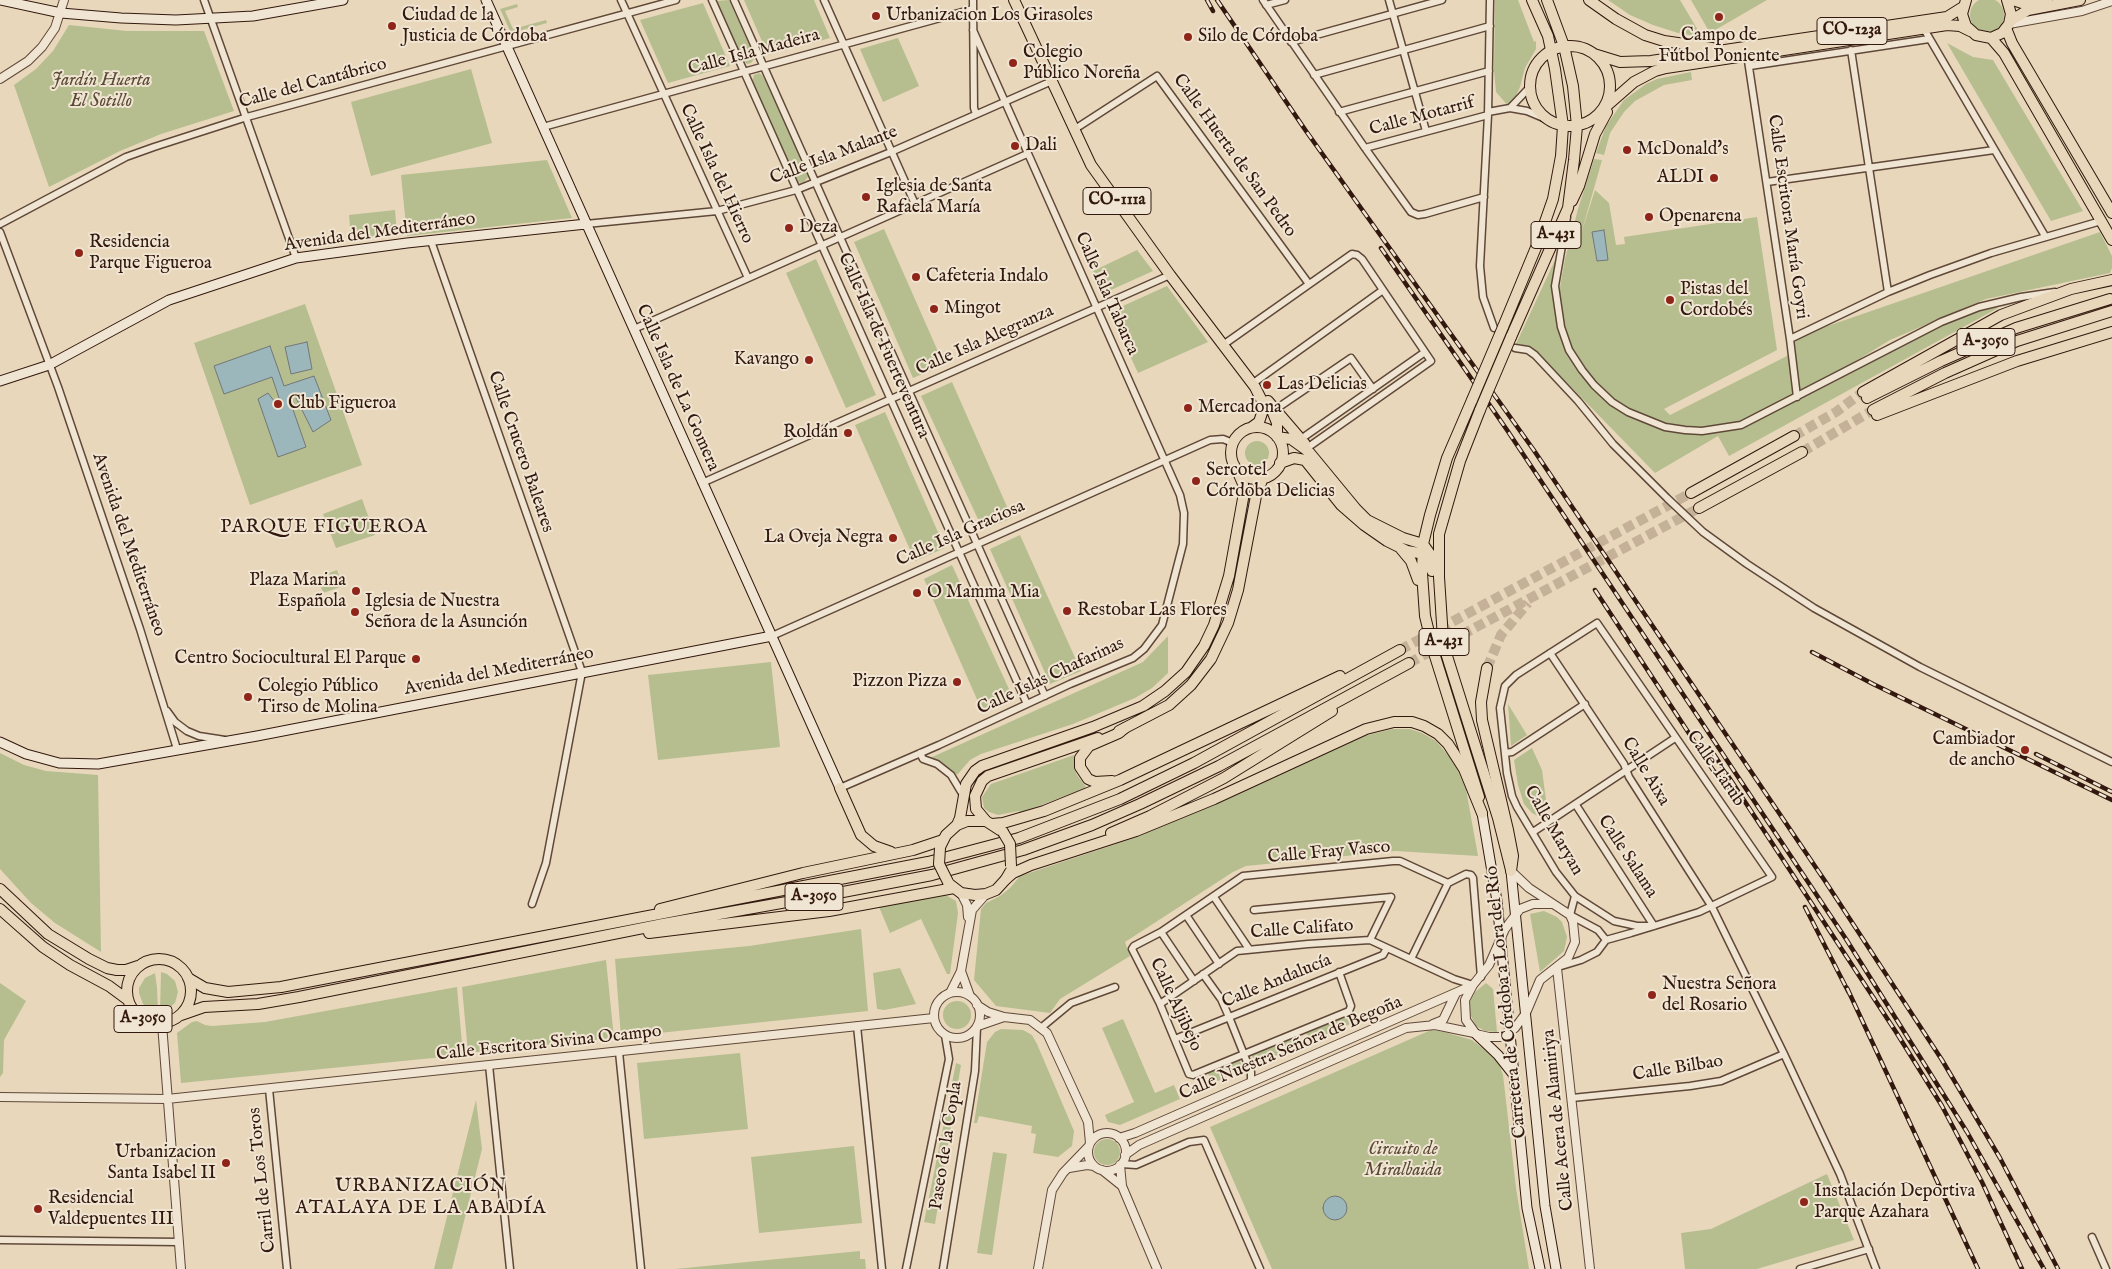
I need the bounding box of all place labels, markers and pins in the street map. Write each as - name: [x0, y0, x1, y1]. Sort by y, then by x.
- place label: Ciudad de la Justicia de Córdoba: [402, 5, 547, 48]
- place label: Urbanizacion Los Girasoles: [886, 5, 1093, 27]
- marker: Urbanizacion Los Girasoles: [870, 10, 882, 22]
- marker: Campo de Fútbol Poniente: [1713, 11, 1725, 23]
- marker: Ciudad de la Justicia de Córdoba: [386, 20, 398, 32]
- place label: Campo de Fútbol Poniente: [1658, 25, 1780, 68]
- place label: Silo de Córdoba: [1198, 26, 1318, 48]
- marker: Silo de Córdoba: [1182, 31, 1194, 43]
- place label: Colegio Público Noreña: [1023, 42, 1140, 84]
- marker: Colegio Público Noreña: [1007, 57, 1019, 69]
- place label: Dali: [1025, 135, 1057, 157]
- place label: McDonald's: [1637, 139, 1729, 161]
- marker: Dali: [1009, 140, 1021, 152]
- marker: McDonald's: [1621, 144, 1633, 156]
- place label: ALDI: [1657, 167, 1704, 189]
- marker: ALDI: [1708, 172, 1720, 184]
- place label: Iglesia de Santa Rafaela María: [876, 176, 992, 218]
- marker: Iglesia de Santa Rafaela María: [860, 191, 872, 203]
- place label: Openarena: [1659, 206, 1742, 228]
- marker: Openarena: [1643, 211, 1655, 223]
- place label: Deza: [799, 217, 838, 239]
- marker: Deza: [783, 222, 795, 234]
- place label: Residencia Parque Figueroa: [89, 232, 212, 274]
- marker: Residencia Parque Figueroa: [73, 247, 85, 259]
- place label: Cafeteria Indalo: [926, 266, 1048, 288]
- marker: Cafeteria Indalo: [910, 271, 922, 283]
- place label: Pistas del Cordobés: [1680, 279, 1753, 322]
- marker: Pistas del Cordobés: [1664, 294, 1676, 306]
- place label: Mingot: [944, 298, 1001, 320]
- marker: Mingot: [928, 303, 940, 315]
- place label: Kavango: [734, 349, 799, 371]
- marker: Kavango: [803, 354, 815, 366]
- place label: Las Delicias: [1277, 374, 1367, 396]
- marker: Las Delicias: [1261, 379, 1273, 391]
- place label: Club Figueroa: [288, 393, 396, 415]
- place label: Mercadona: [1198, 397, 1282, 419]
- marker: Club Figueroa: [272, 398, 284, 410]
- marker: Mercadona: [1182, 402, 1194, 414]
- place label: Roldán: [783, 422, 838, 444]
- marker: Roldán: [842, 427, 854, 439]
- place label: Sercotel Córdoba Delicias: [1206, 460, 1335, 502]
- marker: Sercotel Córdoba Delicias: [1190, 475, 1202, 487]
- place label: La Oveja Negra: [764, 527, 883, 549]
- marker: La Oveja Negra: [887, 532, 899, 544]
- place label: Plaza Marina Española: [249, 570, 346, 612]
- place label: O Mamma Mia: [927, 582, 1040, 604]
- marker: Plaza Marina Española: [350, 585, 362, 597]
- marker: O Mamma Mia: [911, 587, 923, 599]
- place label: Iglesia de Nuestra Señora de la Asunción: [365, 591, 528, 634]
- place label: Restobar Las Flores: [1077, 600, 1227, 622]
- marker: Restobar Las Flores: [1061, 605, 1073, 617]
- marker: Iglesia de Nuestra Señora de la Asunción: [349, 606, 361, 618]
- place label: Centro Sociocultural El Parque: [175, 648, 406, 670]
- marker: Centro Sociocultural El Parque: [410, 653, 422, 665]
- place label: Pizzon Pizza: [852, 671, 947, 693]
- place label: Colegio Público Tirso de Molina: [258, 676, 378, 719]
- marker: Pizzon Pizza: [951, 676, 963, 688]
- marker: Colegio Público Tirso de Molina: [242, 691, 254, 703]
- place label: Cambiador de ancho: [1933, 729, 2015, 772]
- marker: Cambiador de ancho: [2019, 744, 2031, 756]
- place label: Nuestra Señora del Rosario: [1662, 974, 1777, 1016]
- marker: Nuestra Señora del Rosario: [1646, 989, 1658, 1001]
- place label: Urbanizacion Santa Isabel II: [107, 1142, 216, 1184]
- marker: Urbanizacion Santa Isabel II: [220, 1157, 232, 1169]
- place label: Instalación Deportiva Parque Azahara: [1814, 1181, 1975, 1224]
- place label: Residencial Valdepuentes III: [48, 1188, 174, 1230]
- marker: Instalación Deportiva Parque Azahara: [1798, 1196, 1810, 1208]
- marker: Residencial Valdepuentes III: [32, 1203, 44, 1215]

